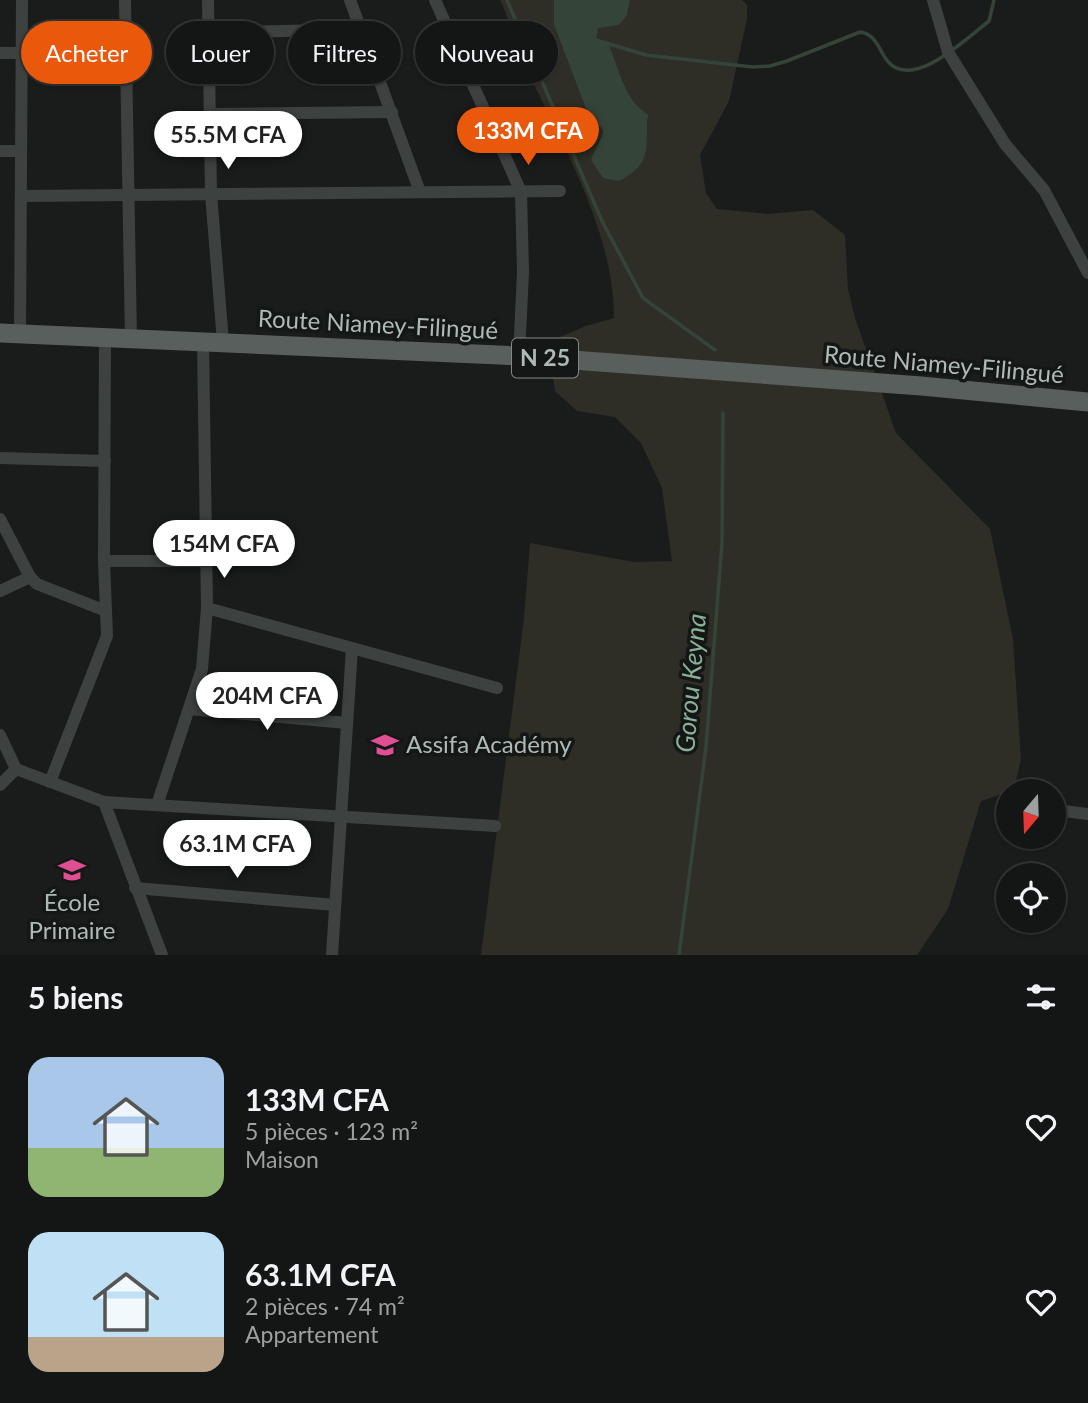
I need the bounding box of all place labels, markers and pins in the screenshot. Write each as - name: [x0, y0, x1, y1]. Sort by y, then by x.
- pin: 133M CFA: [456, 108, 600, 167]
- pin: 55.5M CFA: [148, 111, 308, 171]
- pin: 154M CFA: [152, 520, 296, 580]
- pin: 204M CFA: [195, 672, 339, 732]
- place label: Assifa Académy: [406, 729, 572, 758]
- school or university icon: Assifa Académy: [370, 730, 400, 760]
- pin: 63.1M CFA: [157, 820, 317, 880]
- school or university icon: École Primaire: [57, 855, 87, 885]
- place label: École Primaire: [28, 887, 116, 944]

